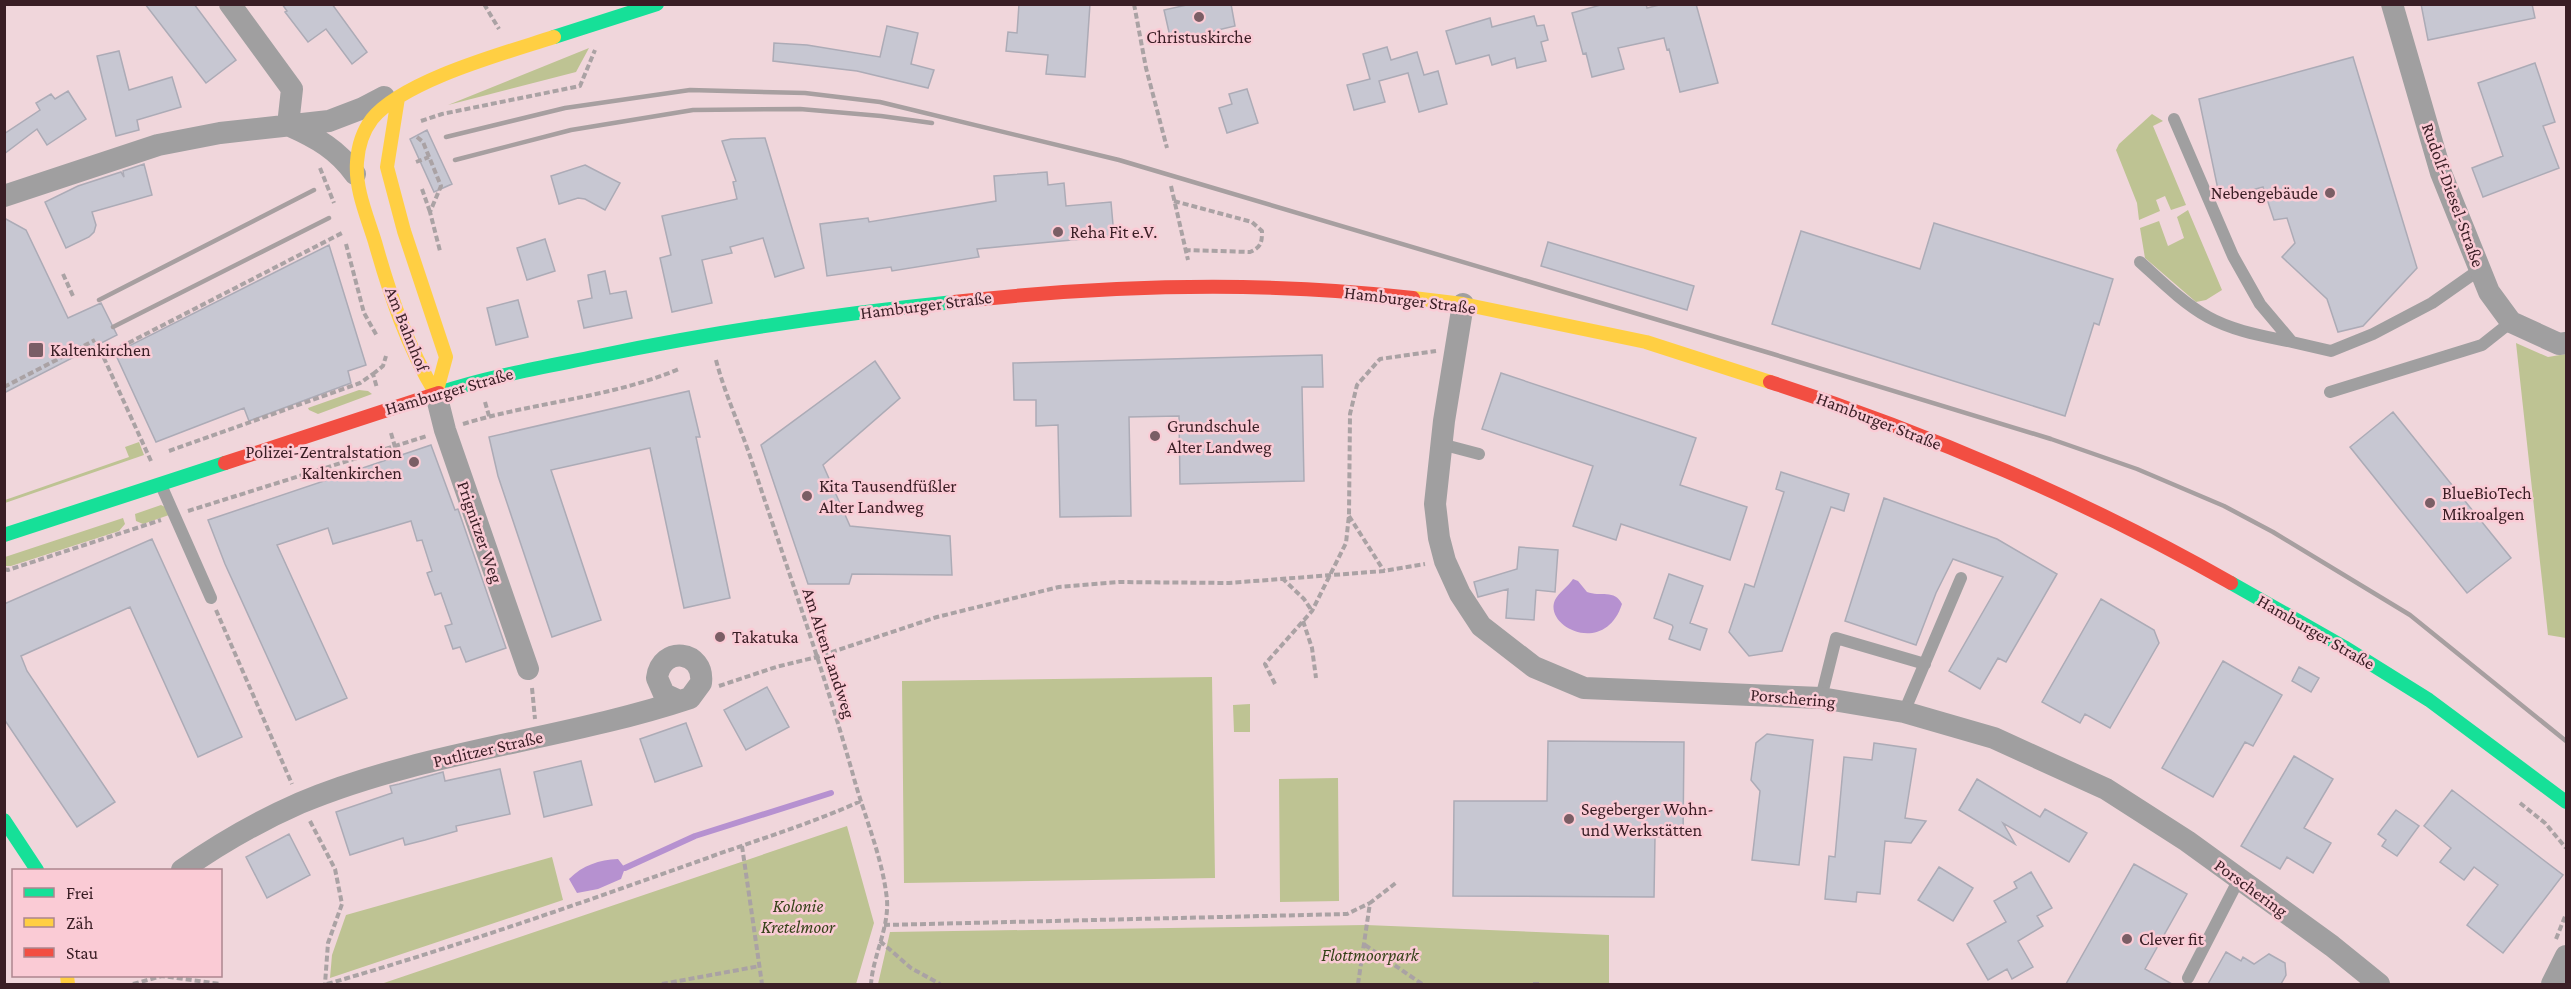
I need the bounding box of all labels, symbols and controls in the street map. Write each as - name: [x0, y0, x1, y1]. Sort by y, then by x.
- marker: Christuskirche: [1192, 10, 1206, 24]
- place label: Christuskirche: [1146, 27, 1252, 47]
- street label: Rudolf-Diesel-Straße: [2418, 120, 2488, 270]
- place label: Nebengebäude: [2211, 183, 2318, 203]
- marker: Nebengebäude: [2323, 186, 2337, 200]
- place label: Reha Fit e.V.: [1070, 222, 1157, 242]
- marker: Reha Fit e.V.: [1051, 225, 1065, 239]
- street label: Hamburger Straße: [1343, 282, 1477, 318]
- street label: Am Bahnhof: [381, 284, 434, 376]
- street label: Hamburger Straße: [859, 287, 993, 323]
- place label: Kaltenkirchen: [50, 340, 151, 360]
- marker: Kaltenkirchen: [27, 341, 45, 359]
- street label: Hamburger Straße: [383, 363, 516, 419]
- street label: Hamburger Straße: [1814, 388, 1945, 454]
- place label: Grundschule Alter Landweg: [1167, 416, 1272, 457]
- marker: Grundschule Alter Landweg: [1148, 429, 1162, 443]
- place label: Polizei-Zentralstation Kaltenkirchen: [246, 442, 402, 483]
- marker: Polizei-Zentralstation Kaltenkirchen: [407, 455, 421, 469]
- place label: Kita Tausendfüßler Alter Landweg: [819, 476, 957, 517]
- street label: Prignitzer Weg: [453, 478, 507, 586]
- place label: BlueBioTech Mikroalgen: [2442, 483, 2532, 524]
- marker: Kita Tausendfüßler Alter Landweg: [800, 489, 814, 503]
- marker: BlueBioTech Mikroalgen: [2423, 496, 2437, 510]
- street label: Am Alten Landweg: [798, 585, 860, 721]
- street label: Hamburger Straße: [2254, 590, 2378, 674]
- place label: Takatuka: [732, 627, 799, 647]
- marker: Takatuka: [713, 630, 727, 644]
- street label: Porschering: [1750, 684, 1837, 712]
- street label: Putlitzer Straße: [431, 727, 545, 771]
- place label: Segeberger Wohn- und Werkstätten: [1581, 799, 1714, 840]
- marker: Segeberger Wohn- und Werkstätten: [1562, 812, 1576, 826]
- street label: Porschering: [2211, 855, 2292, 921]
- legend: [12, 869, 222, 977]
- text: Frei: [66, 883, 94, 903]
- park label: Kolonie Kretelmoor: [761, 896, 836, 937]
- text: Zäh: [66, 913, 94, 933]
- place label: Clever fit: [2139, 929, 2205, 949]
- marker: Clever fit: [2120, 932, 2134, 946]
- text: Stau: [66, 943, 99, 963]
- park label: Flottmoorpark: [1321, 945, 1420, 965]

